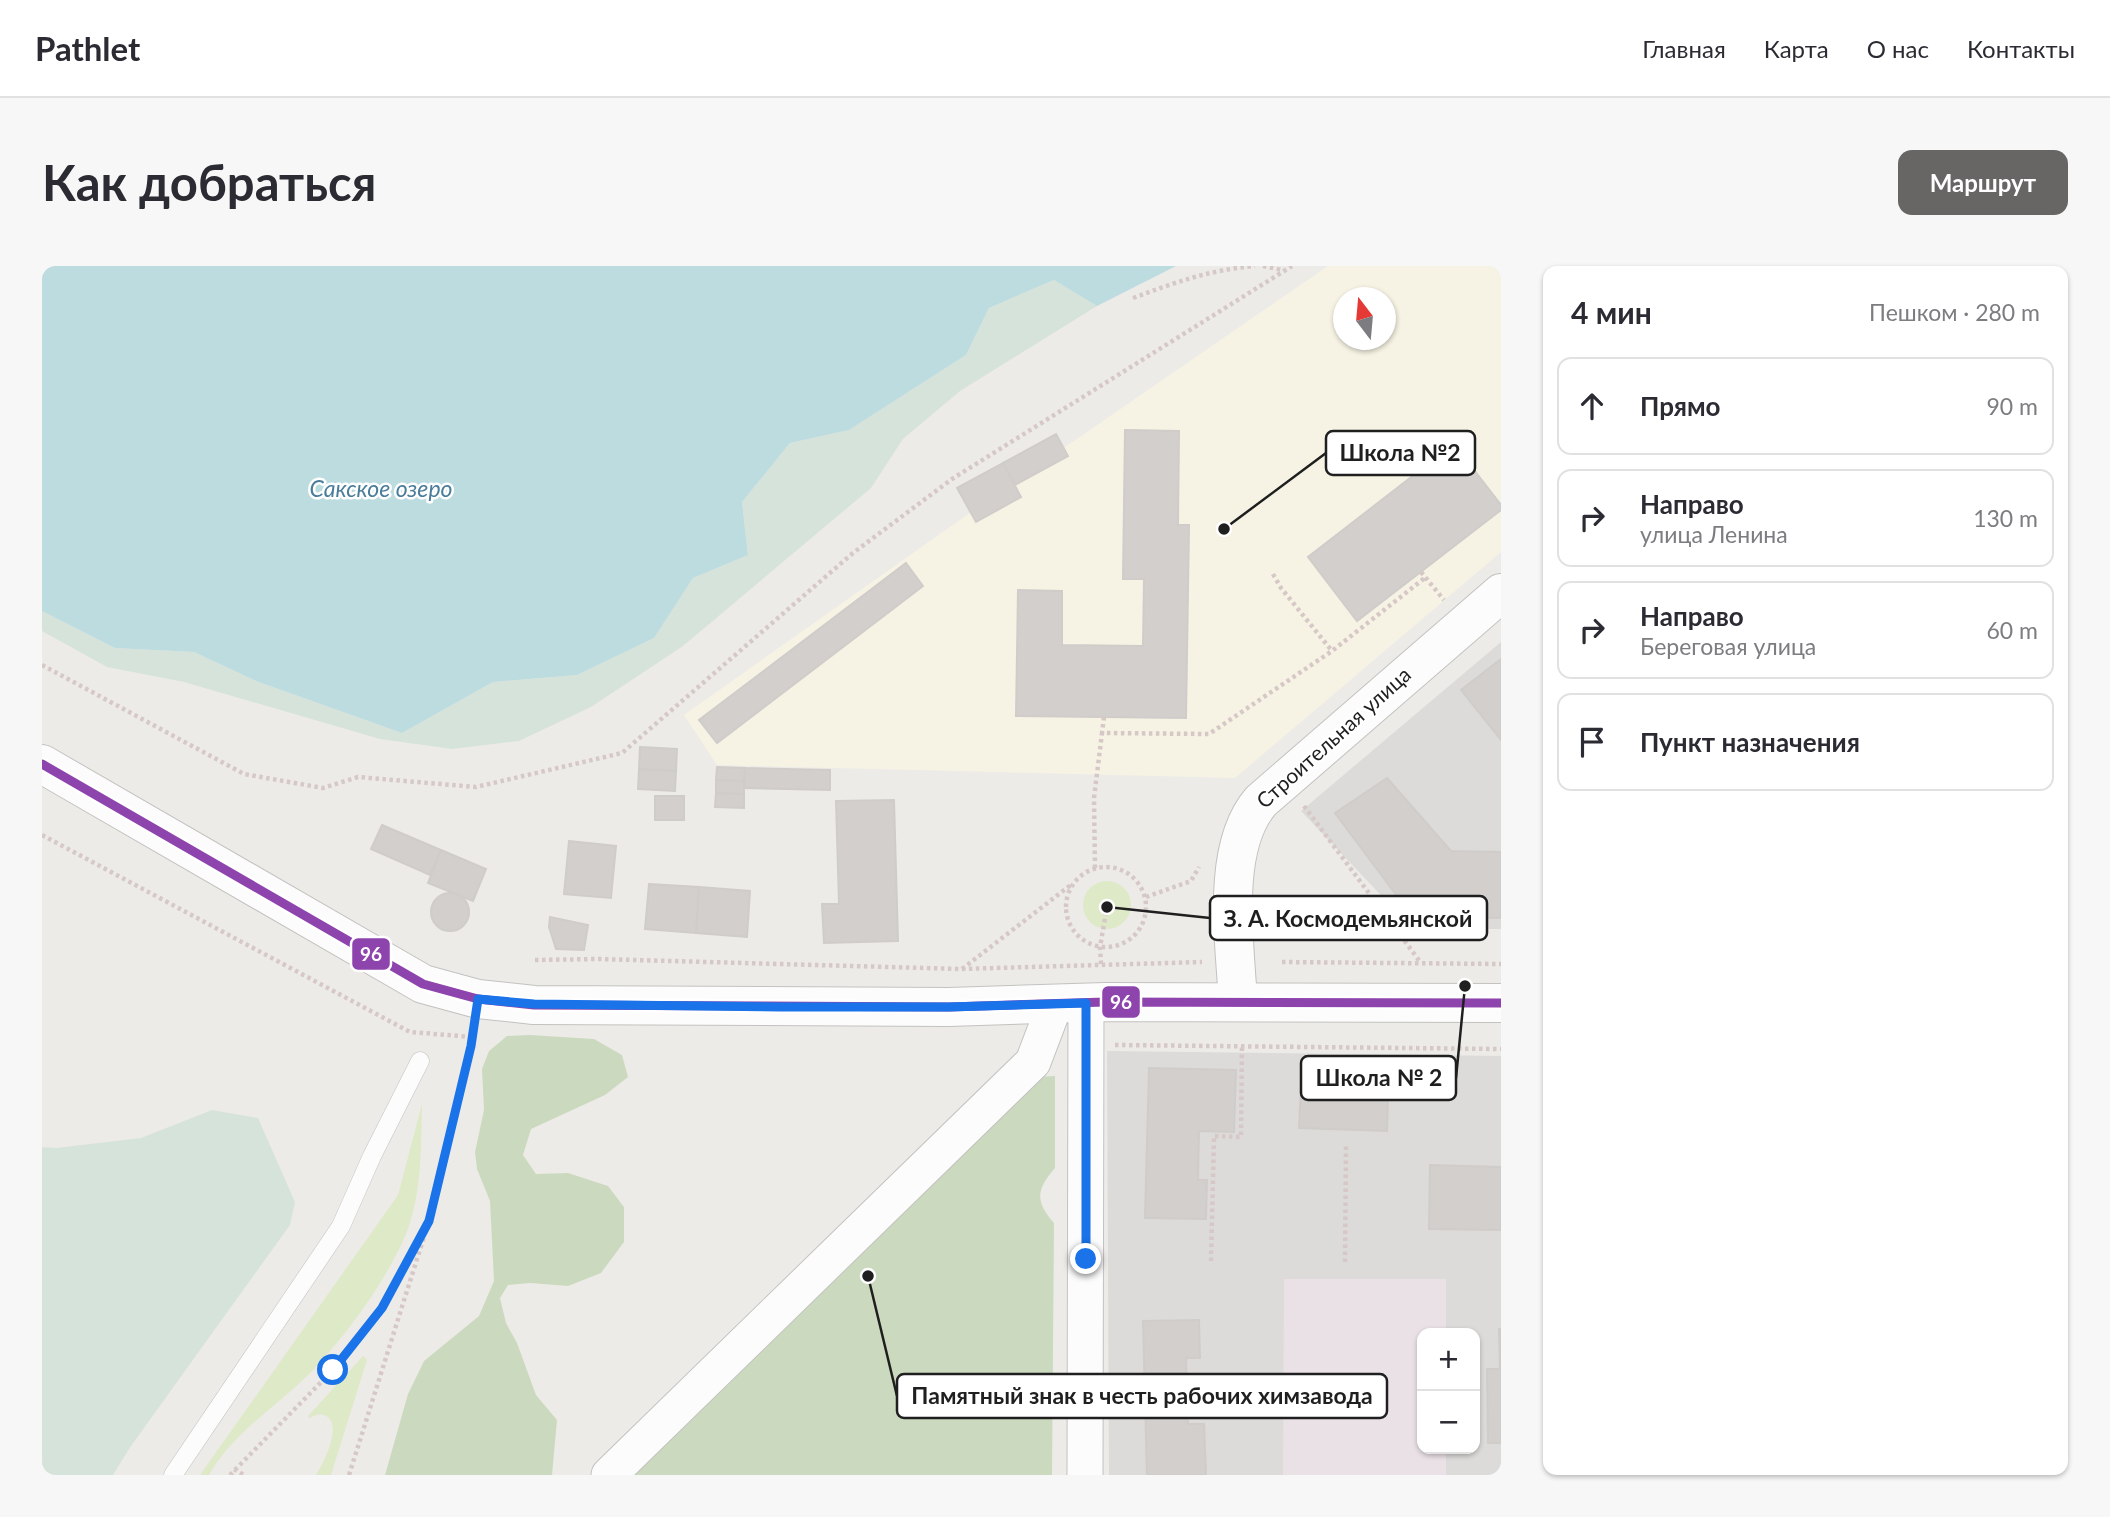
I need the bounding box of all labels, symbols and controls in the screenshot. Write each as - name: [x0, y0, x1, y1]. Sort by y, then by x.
- text: Pathlet: [35, 28, 140, 68]
- text: Главная: [1642, 34, 1726, 63]
- text: Карта: [1764, 34, 1829, 63]
- text: О нас: [1867, 34, 1929, 63]
- text: Контакты: [1967, 34, 2075, 63]
- button: Маршрут: [1898, 150, 2068, 215]
- text: Как добраться: [42, 153, 376, 211]
- north arrow: [1333, 287, 1396, 350]
- text: 4 мин: [1571, 294, 1652, 330]
- text: Пешком · 280 m: [1869, 298, 2040, 326]
- icon: ahead: [1573, 387, 1611, 425]
- text: Прямо: [1640, 390, 1721, 422]
- text: 90 m: [1987, 392, 2038, 420]
- callout: Школа №2: [1326, 431, 1475, 475]
- text: Школа №2: [1339, 438, 1461, 466]
- water label: Сакское озеро: [310, 474, 452, 502]
- text: Направо: [1640, 488, 1744, 520]
- icon: right: [1573, 499, 1611, 537]
- text: 130 m: [1973, 504, 2038, 532]
- text: улица Ленина: [1640, 520, 1788, 548]
- text: Направо: [1640, 600, 1744, 632]
- icon: right: [1573, 611, 1611, 649]
- text: 60 m: [1987, 616, 2038, 644]
- text: Береговая улица: [1640, 632, 1816, 660]
- street label: Строительная улица: [1251, 661, 1415, 813]
- icon: arrive: [1573, 723, 1611, 761]
- text: Пункт назначения: [1640, 726, 1860, 758]
- callout: З. А. Космодемьянской: [1210, 896, 1487, 940]
- text: З. А. Космодемьянской: [1224, 904, 1472, 932]
- line badge: 96: [351, 937, 391, 971]
- text: 96: [360, 942, 382, 965]
- line badge: 96: [1101, 985, 1141, 1019]
- text: 96: [1110, 990, 1132, 1013]
- callout: Школа № 2: [1301, 1056, 1456, 1100]
- text: Школа № 2: [1316, 1063, 1442, 1091]
- route end: [1070, 1243, 1101, 1274]
- map controls: [1417, 1328, 1480, 1454]
- button: +: [1417, 1328, 1480, 1391]
- route start: [317, 1354, 348, 1385]
- callout: Памятный знак в честь рабочих химзавода: [897, 1374, 1387, 1418]
- text: Памятный знак в честь рабочих химзавода: [911, 1381, 1373, 1409]
- button: −: [1417, 1391, 1480, 1454]

